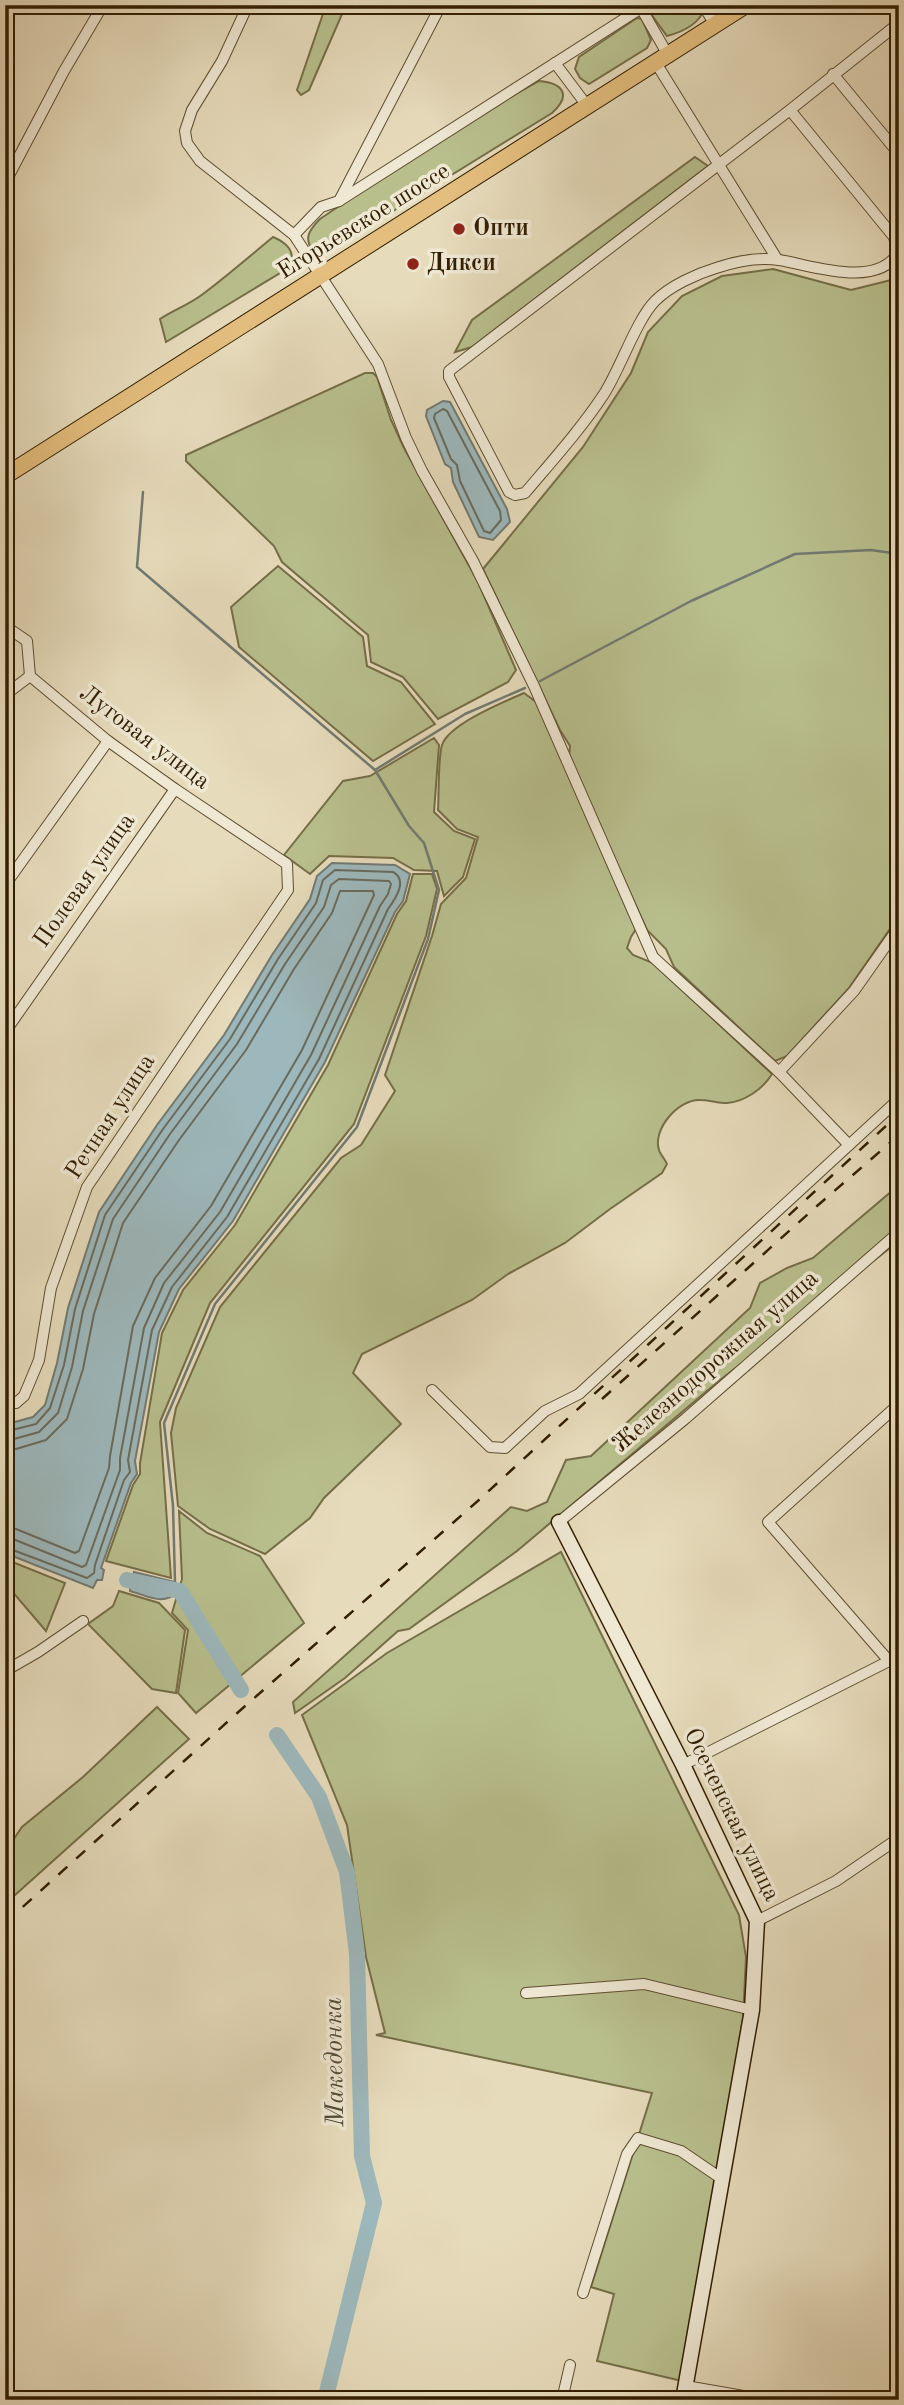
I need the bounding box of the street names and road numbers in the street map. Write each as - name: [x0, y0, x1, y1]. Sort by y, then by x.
- street label: Егорьевское шоссе: [274, 159, 454, 285]
- street label: Луговая улица: [74, 681, 214, 795]
- street label: Полевая улица: [30, 809, 140, 953]
- street label: Речная улица: [62, 1050, 160, 1184]
- street label: Железнодорожная улица: [609, 1266, 824, 1458]
- street label: Осеченская улица: [679, 1725, 783, 1906]

